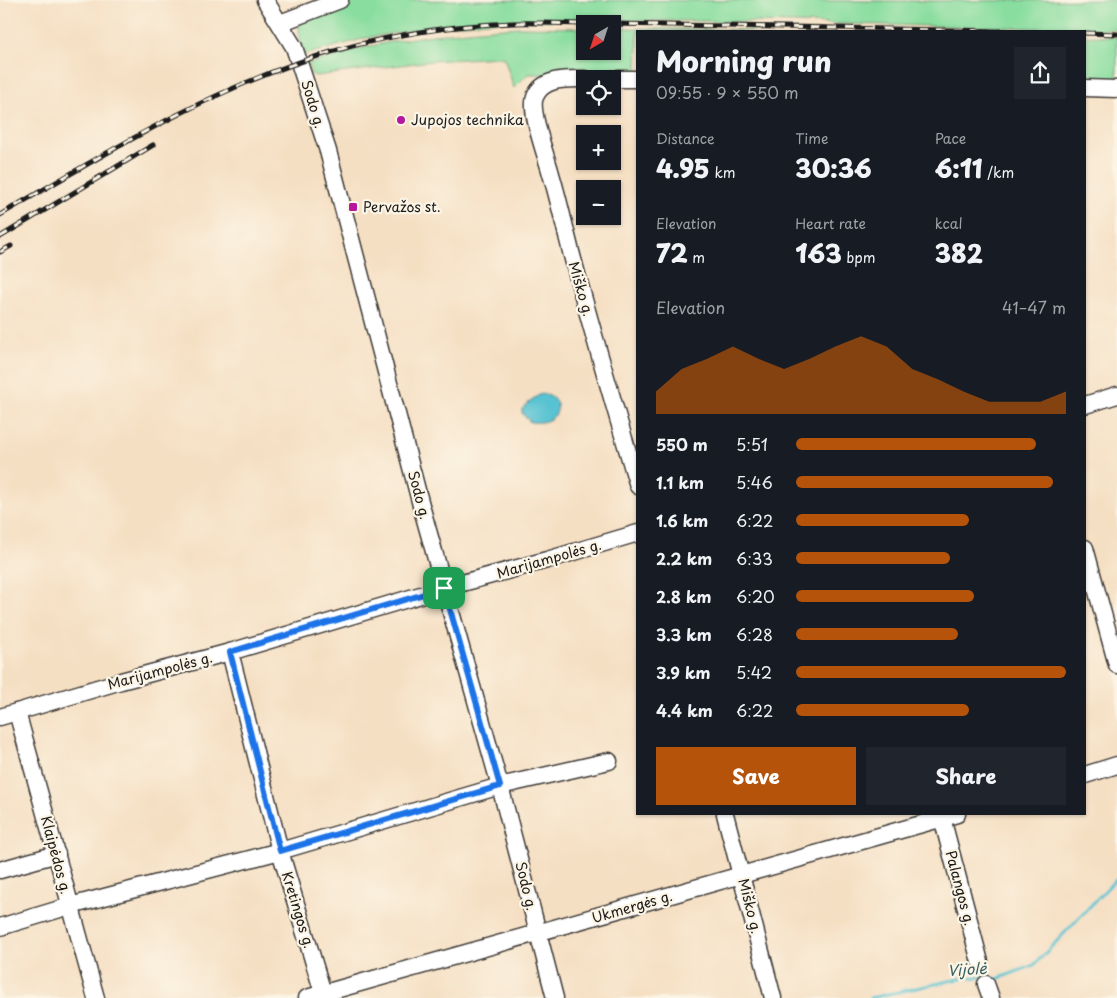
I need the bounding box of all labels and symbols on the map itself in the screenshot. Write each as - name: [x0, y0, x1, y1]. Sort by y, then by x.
- north arrow: [576, 15, 621, 60]
- street label: Sodo g.: [296, 77, 331, 131]
- place label: Jupojos technika: [411, 109, 524, 130]
- marker: Jupojos technika: [395, 114, 407, 126]
- place label: Pervažos st.: [363, 196, 441, 217]
- marker: Pervažos st.: [347, 201, 359, 213]
- street label: Miško g.: [564, 259, 599, 319]
- street label: Sodo g.: [403, 468, 436, 522]
- street label: Marijampolės g.: [494, 534, 604, 583]
- pin: [423, 567, 465, 609]
- street label: Marijampolės g.: [105, 646, 215, 695]
- street label: Klaipėdos g.: [36, 813, 77, 896]
- street label: Palangos g.: [940, 848, 981, 928]
- street label: Sodo g.: [510, 859, 543, 913]
- street label: Kretingos g.: [277, 869, 320, 951]
- street label: Miško g.: [733, 876, 767, 936]
- street label: Ukmergės g.: [589, 885, 675, 928]
- water label: Vijolė: [946, 956, 988, 981]

